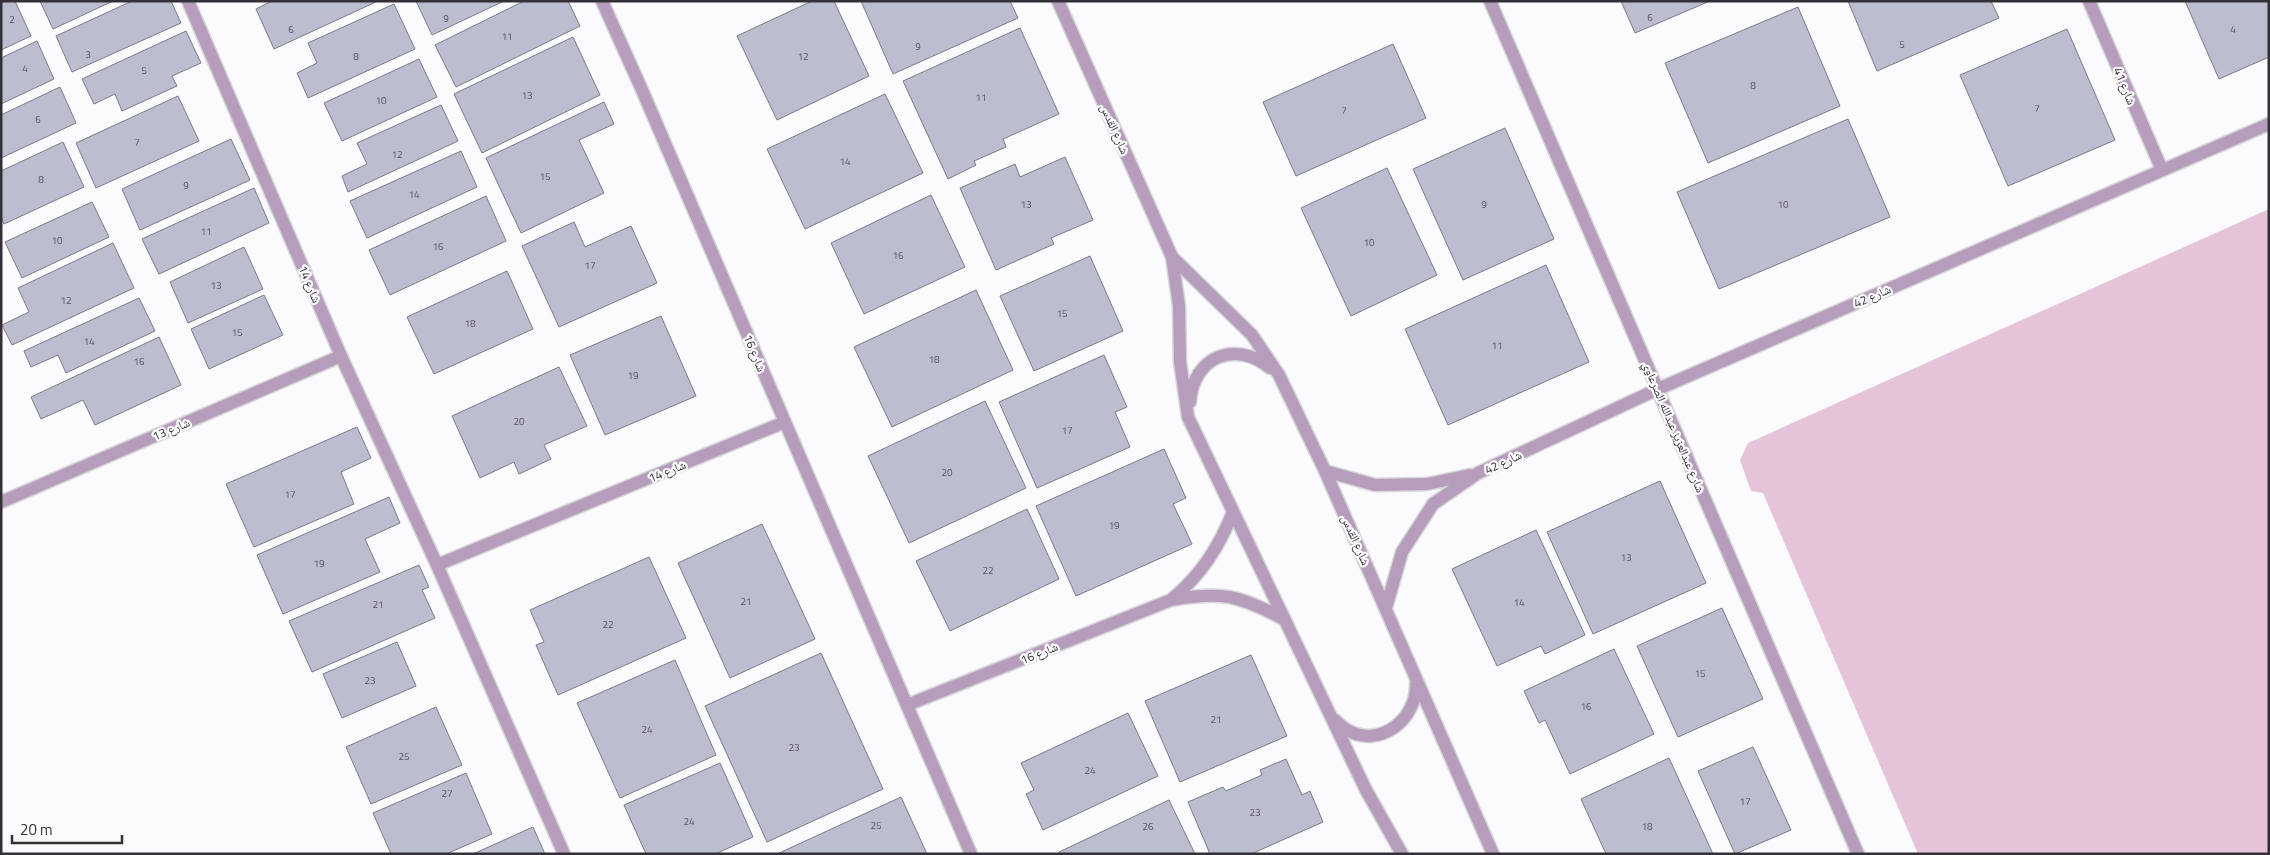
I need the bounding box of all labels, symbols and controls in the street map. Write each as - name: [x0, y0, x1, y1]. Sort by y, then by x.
- house number: 6: [1647, 10, 1653, 25]
- house number: 9: [443, 11, 449, 26]
- house number: 2: [9, 12, 15, 27]
- house number: 6: [288, 22, 294, 37]
- house number: 4: [2230, 22, 2236, 37]
- house number: 11: [501, 29, 513, 44]
- house number: 5: [1899, 37, 1905, 52]
- house number: 9: [915, 39, 921, 54]
- house number: 3: [85, 47, 91, 62]
- house number: 8: [353, 49, 359, 64]
- house number: 12: [797, 49, 809, 64]
- house number: 4: [22, 61, 28, 76]
- house number: 5: [141, 63, 147, 78]
- street label: شارع 41: [2109, 64, 2141, 108]
- house number: 8: [1750, 78, 1756, 93]
- house number: 13: [521, 88, 533, 103]
- house number: 11: [975, 90, 987, 105]
- house number: 10: [375, 93, 387, 108]
- street label: شارع القدس: [1095, 101, 1135, 157]
- house number: 7: [2034, 101, 2040, 116]
- house number: 7: [1341, 103, 1347, 118]
- house number: 6: [35, 112, 41, 127]
- house number: 7: [134, 135, 140, 150]
- house number: 12: [391, 147, 403, 162]
- house number: 14: [839, 154, 851, 169]
- house number: 15: [539, 169, 551, 184]
- house number: 8: [38, 172, 44, 187]
- house number: 9: [183, 178, 189, 193]
- house number: 14: [408, 187, 420, 202]
- house number: 13: [1020, 197, 1032, 212]
- house number: 9: [1481, 197, 1487, 212]
- house number: 10: [1777, 197, 1789, 212]
- house number: 11: [200, 224, 212, 239]
- house number: 10: [51, 233, 63, 248]
- house number: 10: [1363, 235, 1375, 250]
- house number: 16: [432, 239, 444, 254]
- house number: 16: [892, 248, 904, 263]
- house number: 17: [584, 258, 596, 273]
- street label: شارع 14: [294, 262, 326, 306]
- house number: 13: [210, 278, 222, 293]
- street label: شارع 42: [1850, 279, 1894, 313]
- house number: 12: [60, 293, 72, 308]
- house number: 15: [1056, 306, 1068, 321]
- house number: 18: [464, 316, 476, 331]
- house number: 15: [231, 325, 243, 340]
- street label: شارع 16: [739, 331, 771, 375]
- house number: 14: [83, 334, 95, 349]
- house number: 11: [1491, 338, 1503, 353]
- house number: 18: [928, 352, 940, 367]
- house number: 16: [133, 354, 145, 369]
- street label: شارع عبدالعزيز عبدالله الصرعاوي: [1637, 358, 1710, 496]
- house number: 19: [627, 368, 639, 383]
- street label: شارع 13: [149, 413, 193, 445]
- house number: 20: [513, 414, 525, 429]
- house number: 17: [1061, 423, 1073, 438]
- street label: شارع 42: [1481, 445, 1525, 479]
- street label: شارع 14: [645, 455, 689, 487]
- house number: 20: [941, 465, 953, 480]
- house number: 17: [284, 487, 296, 502]
- street label: شارع القدس: [1336, 512, 1376, 568]
- house number: 19: [1108, 518, 1120, 533]
- house number: 13: [1620, 550, 1632, 565]
- house number: 19: [313, 556, 325, 571]
- house number: 22: [982, 563, 994, 578]
- house number: 21: [740, 594, 752, 609]
- house number: 14: [1513, 595, 1525, 610]
- house number: 21: [372, 597, 384, 612]
- house number: 22: [602, 617, 614, 632]
- street label: شارع 16: [1017, 637, 1061, 669]
- house number: 15: [1694, 666, 1706, 681]
- house number: 23: [364, 673, 376, 688]
- house number: 16: [1580, 699, 1592, 714]
- house number: 21: [1210, 712, 1222, 727]
- house number: 24: [641, 722, 653, 737]
- house number: 23: [788, 740, 800, 755]
- house number: 25: [398, 749, 410, 764]
- house number: 24: [1084, 763, 1096, 778]
- house number: 27: [441, 786, 453, 801]
- house number: 17: [1739, 794, 1751, 809]
- house number: 23: [1249, 805, 1261, 820]
- scale bar: [12, 812, 122, 844]
- house number: 24: [683, 814, 695, 829]
- text: 20 m: [20, 818, 53, 841]
- house number: 25: [870, 818, 882, 833]
- house number: 26: [1142, 819, 1154, 834]
- house number: 18: [1641, 819, 1653, 834]

